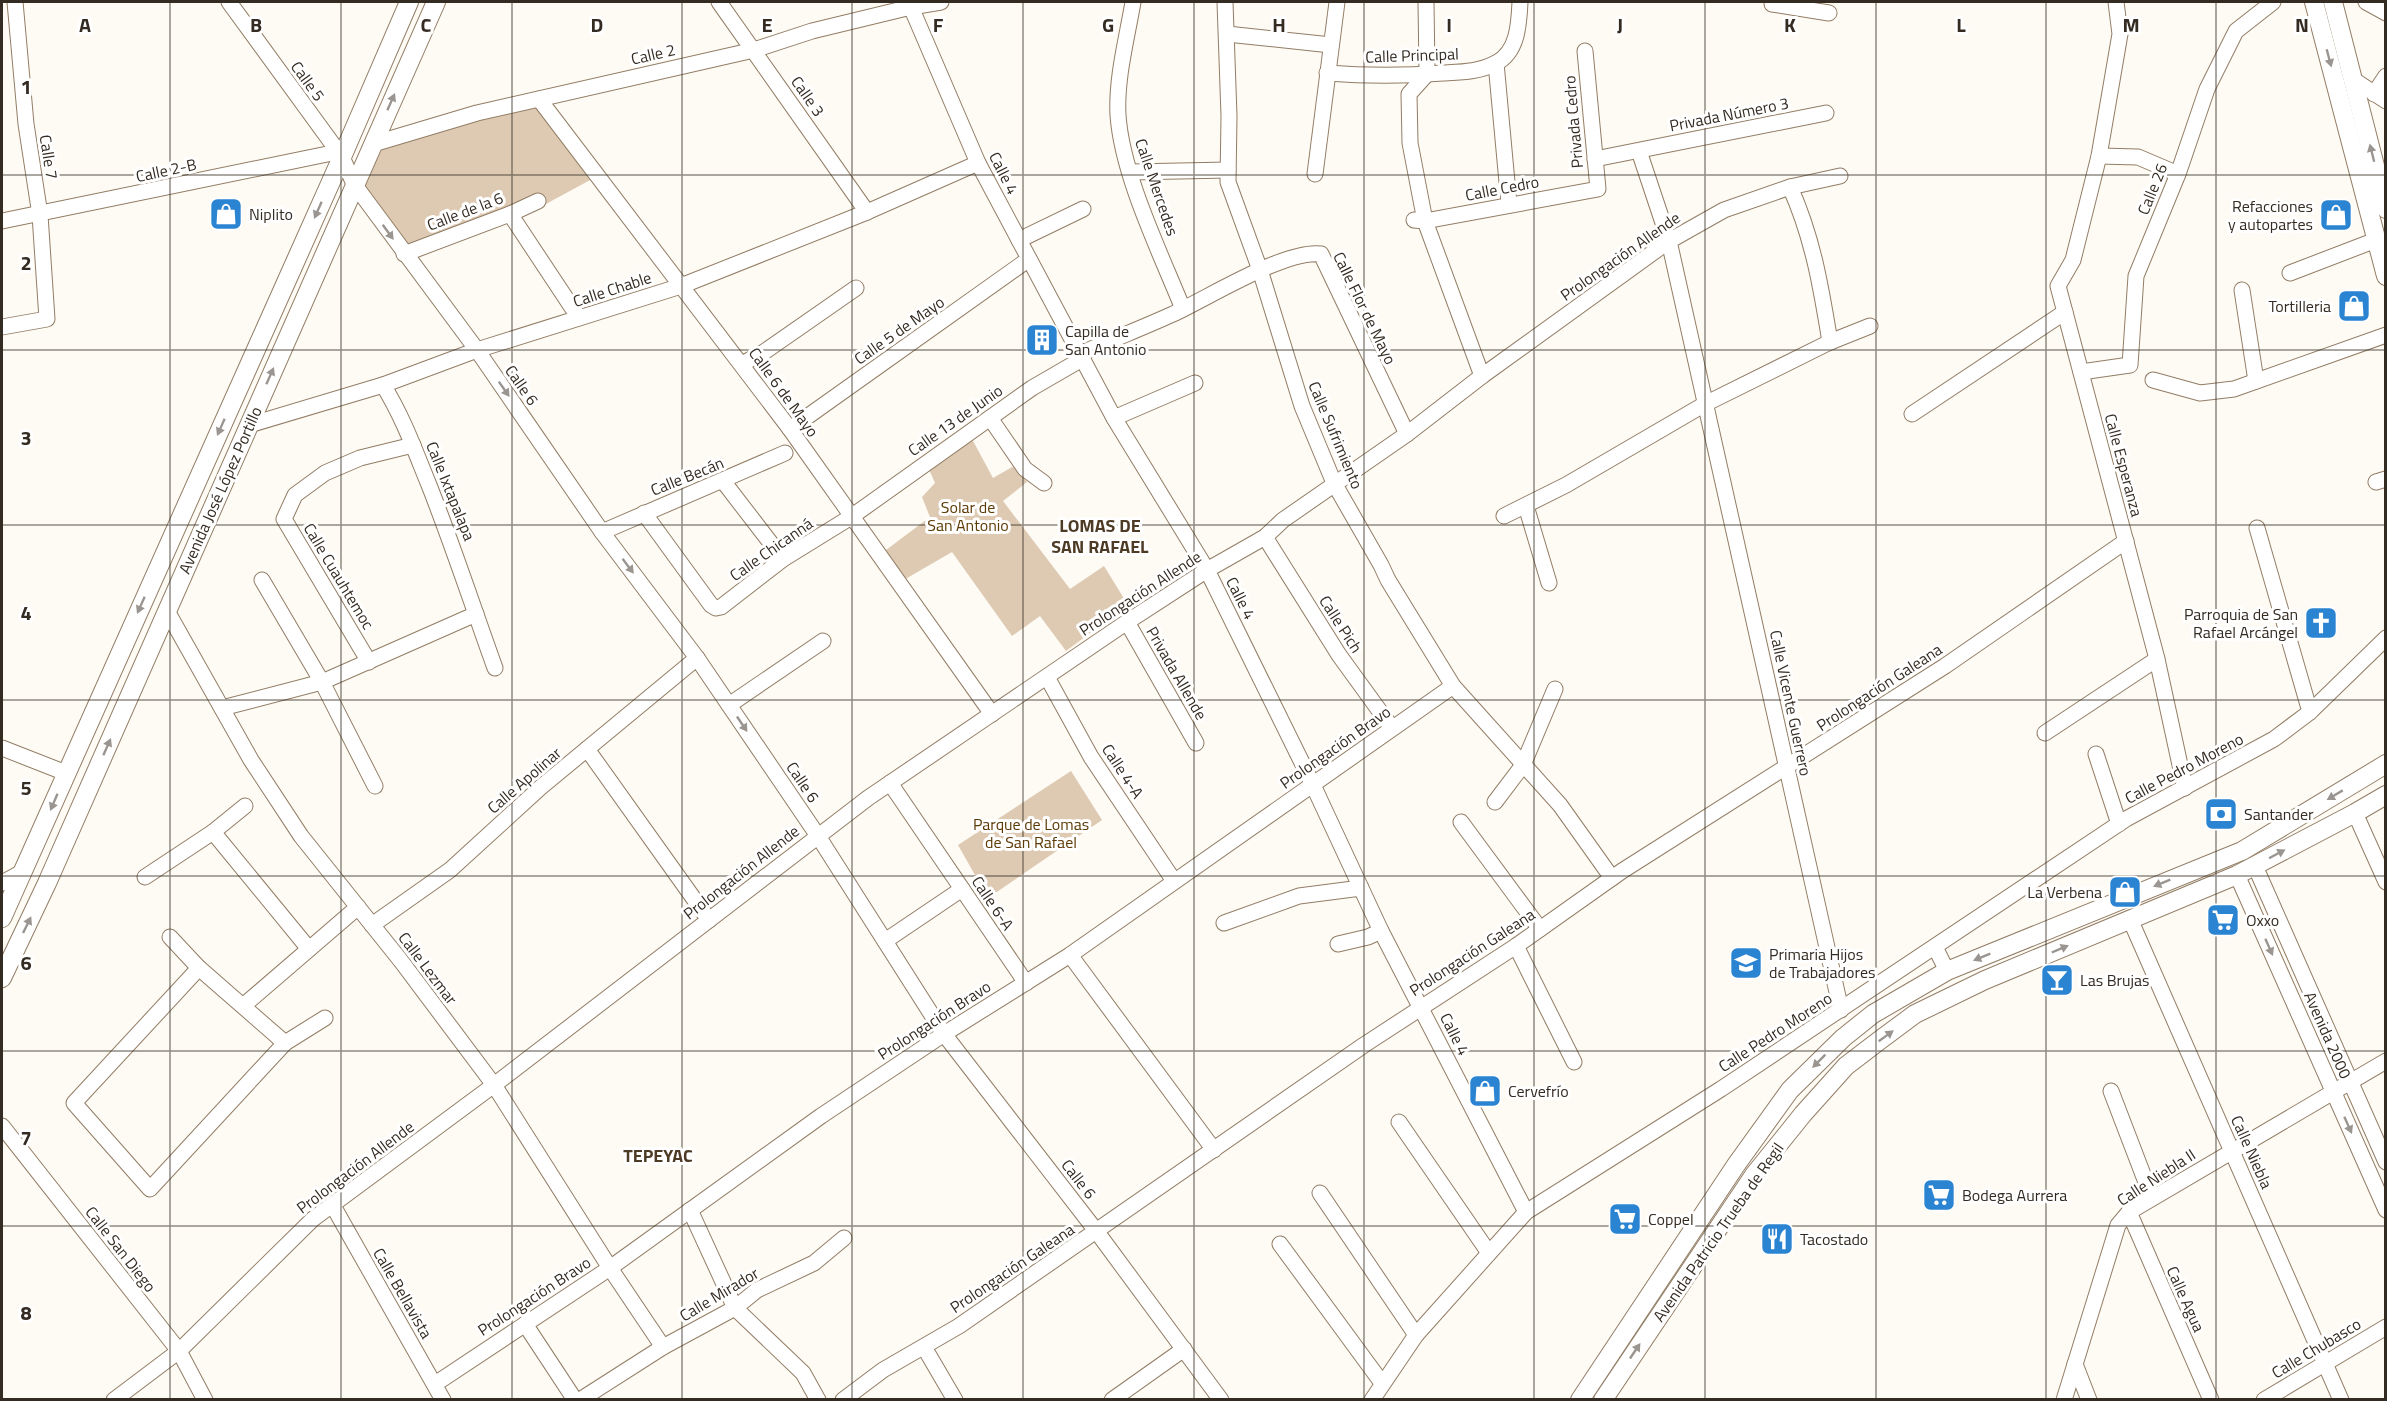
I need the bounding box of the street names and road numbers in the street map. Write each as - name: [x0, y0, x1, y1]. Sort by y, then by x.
- street label: Calle 2: [629, 37, 677, 71]
- street label: Calle Principal: [1365, 41, 1459, 69]
- street label: Calle 5: [285, 56, 331, 106]
- street label: Calle 3: [785, 71, 831, 121]
- street label: Privada Cedro: [1557, 75, 1589, 169]
- street label: Privada Número 3: [1667, 91, 1791, 137]
- street label: Calle 7: [34, 133, 64, 181]
- street label: Calle Mercedes: [1129, 135, 1185, 239]
- street label: Calle 4: [983, 148, 1025, 198]
- street label: Calle 2-B: [133, 152, 199, 188]
- street label: Calle 26: [2131, 160, 2173, 218]
- street label: Calle Cedro: [1463, 169, 1541, 207]
- street label: Calle de la 6: [423, 185, 507, 237]
- street label: Prolongación Allende: [1555, 206, 1685, 306]
- street label: Calle Flor de Mayo: [1327, 248, 1403, 368]
- street label: Calle Chable: [570, 265, 654, 313]
- street label: Calle 5 de Mayo: [849, 290, 949, 370]
- street label: Calle 6 de Mayo: [743, 342, 825, 442]
- street label: Calle 6: [499, 360, 545, 410]
- street label: Calle Sufrimiento: [1303, 377, 1369, 493]
- street label: Calle 13 de Junio: [903, 378, 1007, 462]
- street label: Avenida José López Portillo: [172, 403, 268, 577]
- street label: Calle Esperanza: [2099, 411, 2149, 519]
- street label: Calle Ixtapalapa: [420, 438, 482, 544]
- street label: Calle Becán: [647, 450, 727, 502]
- street label: Calle Chicanná: [725, 511, 817, 587]
- street label: Calle Cuauhtemoc: [298, 518, 380, 634]
- street label: Prolongación Allende: [1074, 544, 1206, 642]
- street label: Calle 4: [1220, 573, 1262, 623]
- street label: Calle Pich: [1313, 591, 1369, 657]
- street label: Privada Allende: [1141, 622, 1213, 724]
- street label: Calle Vicente Guerrero: [1764, 628, 1818, 778]
- street label: Prolongación Galeana: [1811, 637, 1947, 737]
- street label: Prolongación Bravo: [1275, 700, 1395, 794]
- street label: Calle Pedro Moreno: [2120, 727, 2248, 809]
- street label: Calle 4-A: [1096, 739, 1150, 804]
- street label: Calle Apolinar: [482, 741, 567, 819]
- street label: Calle 6: [781, 757, 825, 807]
- street label: Prolongación Allende: [678, 819, 804, 925]
- street label: Calle 6-A: [966, 871, 1020, 935]
- street label: Prolongación Galeana: [1404, 902, 1540, 1002]
- street label: Calle Lezmar: [393, 927, 464, 1010]
- street label: Prolongación Bravo: [873, 974, 995, 1066]
- street label: Calle Pedro Moreno: [1713, 986, 1837, 1078]
- street label: Avenida 2000: [2298, 988, 2358, 1082]
- street label: Calle 4: [1434, 1009, 1476, 1059]
- street label: Calle Niebla: [2225, 1111, 2279, 1193]
- street label: Prolongación Allende: [291, 1115, 419, 1219]
- street label: Avenida Patricio Trueba de Regil: [1647, 1138, 1789, 1326]
- street label: Calle Niebla II: [2112, 1143, 2200, 1211]
- street label: Calle 6: [1056, 1154, 1102, 1204]
- street label: Calle San Diego: [80, 1201, 162, 1297]
- street label: Prolongación Galeana: [945, 1217, 1079, 1319]
- street label: Calle Bellavista: [367, 1243, 439, 1343]
- street label: Prolongación Bravo: [473, 1250, 595, 1342]
- street label: Calle Mirador: [675, 1261, 764, 1327]
- street label: Calle Agua: [2161, 1262, 2211, 1336]
- street label: Calle Chubasco: [2267, 1312, 2365, 1384]

